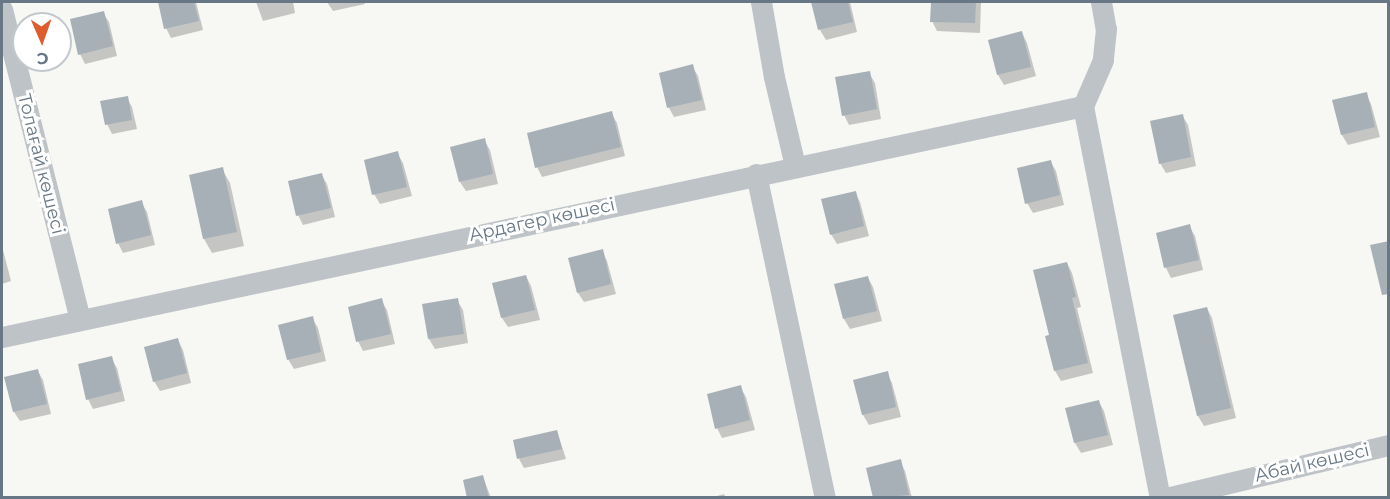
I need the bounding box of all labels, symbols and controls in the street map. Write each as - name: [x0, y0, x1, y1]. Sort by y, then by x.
- north arrow: [12, 12, 72, 72]
- text: С: [36, 49, 49, 68]
- street label: Толағай көшесі: [13, 92, 69, 236]
- street label: Ардагер көшесі: [467, 194, 617, 246]
- street label: Абай көшесі: [1253, 439, 1371, 487]

